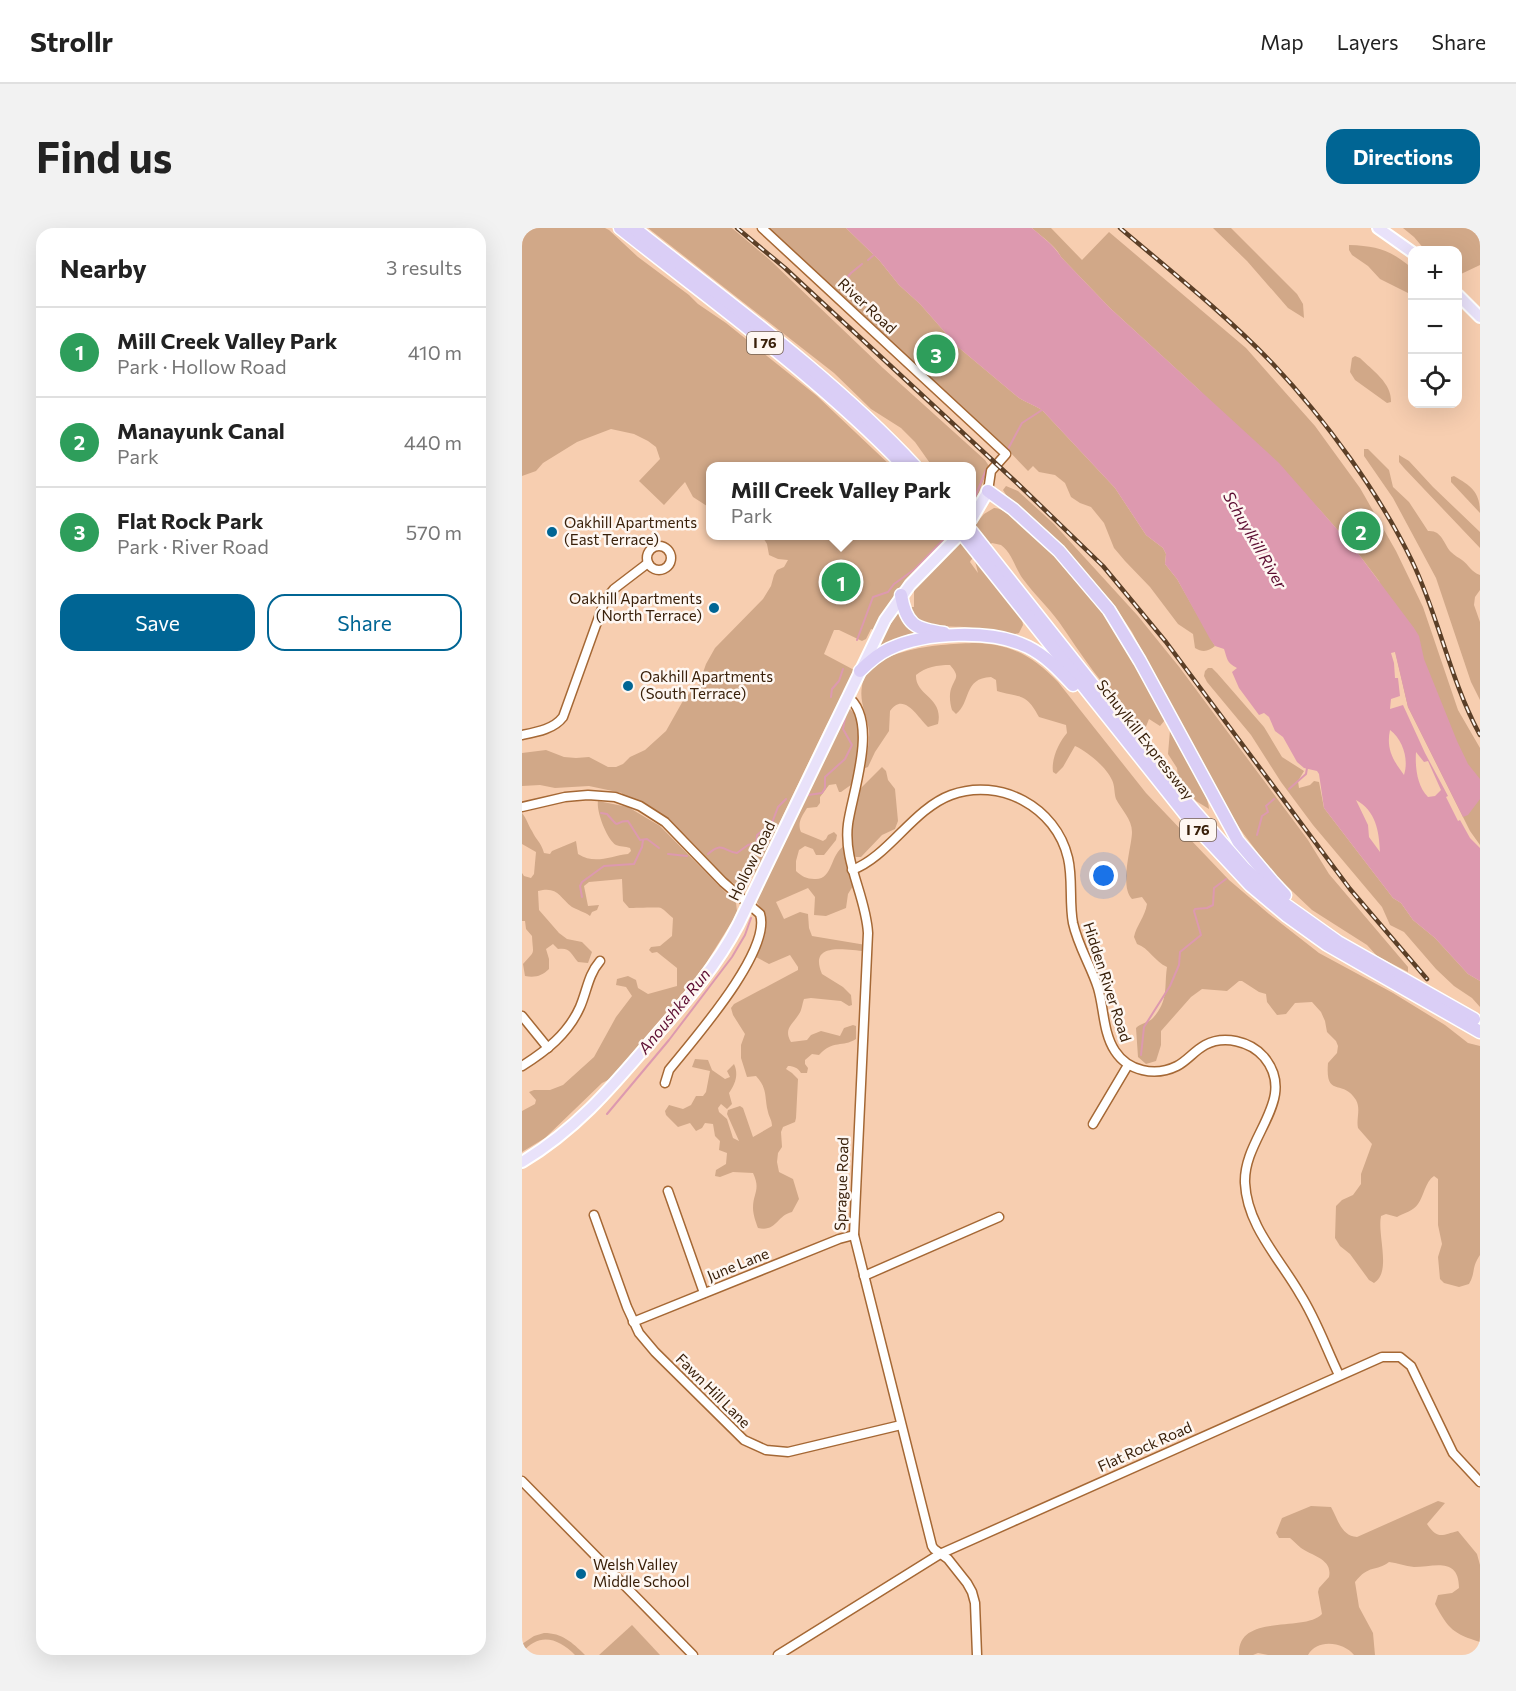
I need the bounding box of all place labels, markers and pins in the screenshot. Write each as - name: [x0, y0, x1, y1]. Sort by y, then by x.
- pin: 3: [916, 332, 956, 376]
- pin: 2: [1342, 508, 1380, 554]
- place label: Oakhill Apartments (East Terrace): [564, 513, 697, 548]
- marker: Oakhill Apartments (East Terrace): [545, 525, 559, 539]
- pin: 1: [822, 560, 860, 604]
- place label: Oakhill Apartments (North Terrace): [569, 589, 702, 624]
- marker: Oakhill Apartments (North Terrace): [707, 601, 721, 615]
- place label: Oakhill Apartments (South Terrace): [640, 667, 773, 702]
- marker: Oakhill Apartments (South Terrace): [621, 679, 635, 693]
- place label: Welsh Valley Middle School: [593, 1555, 690, 1590]
- marker: Welsh Valley Middle School: [574, 1567, 588, 1581]

